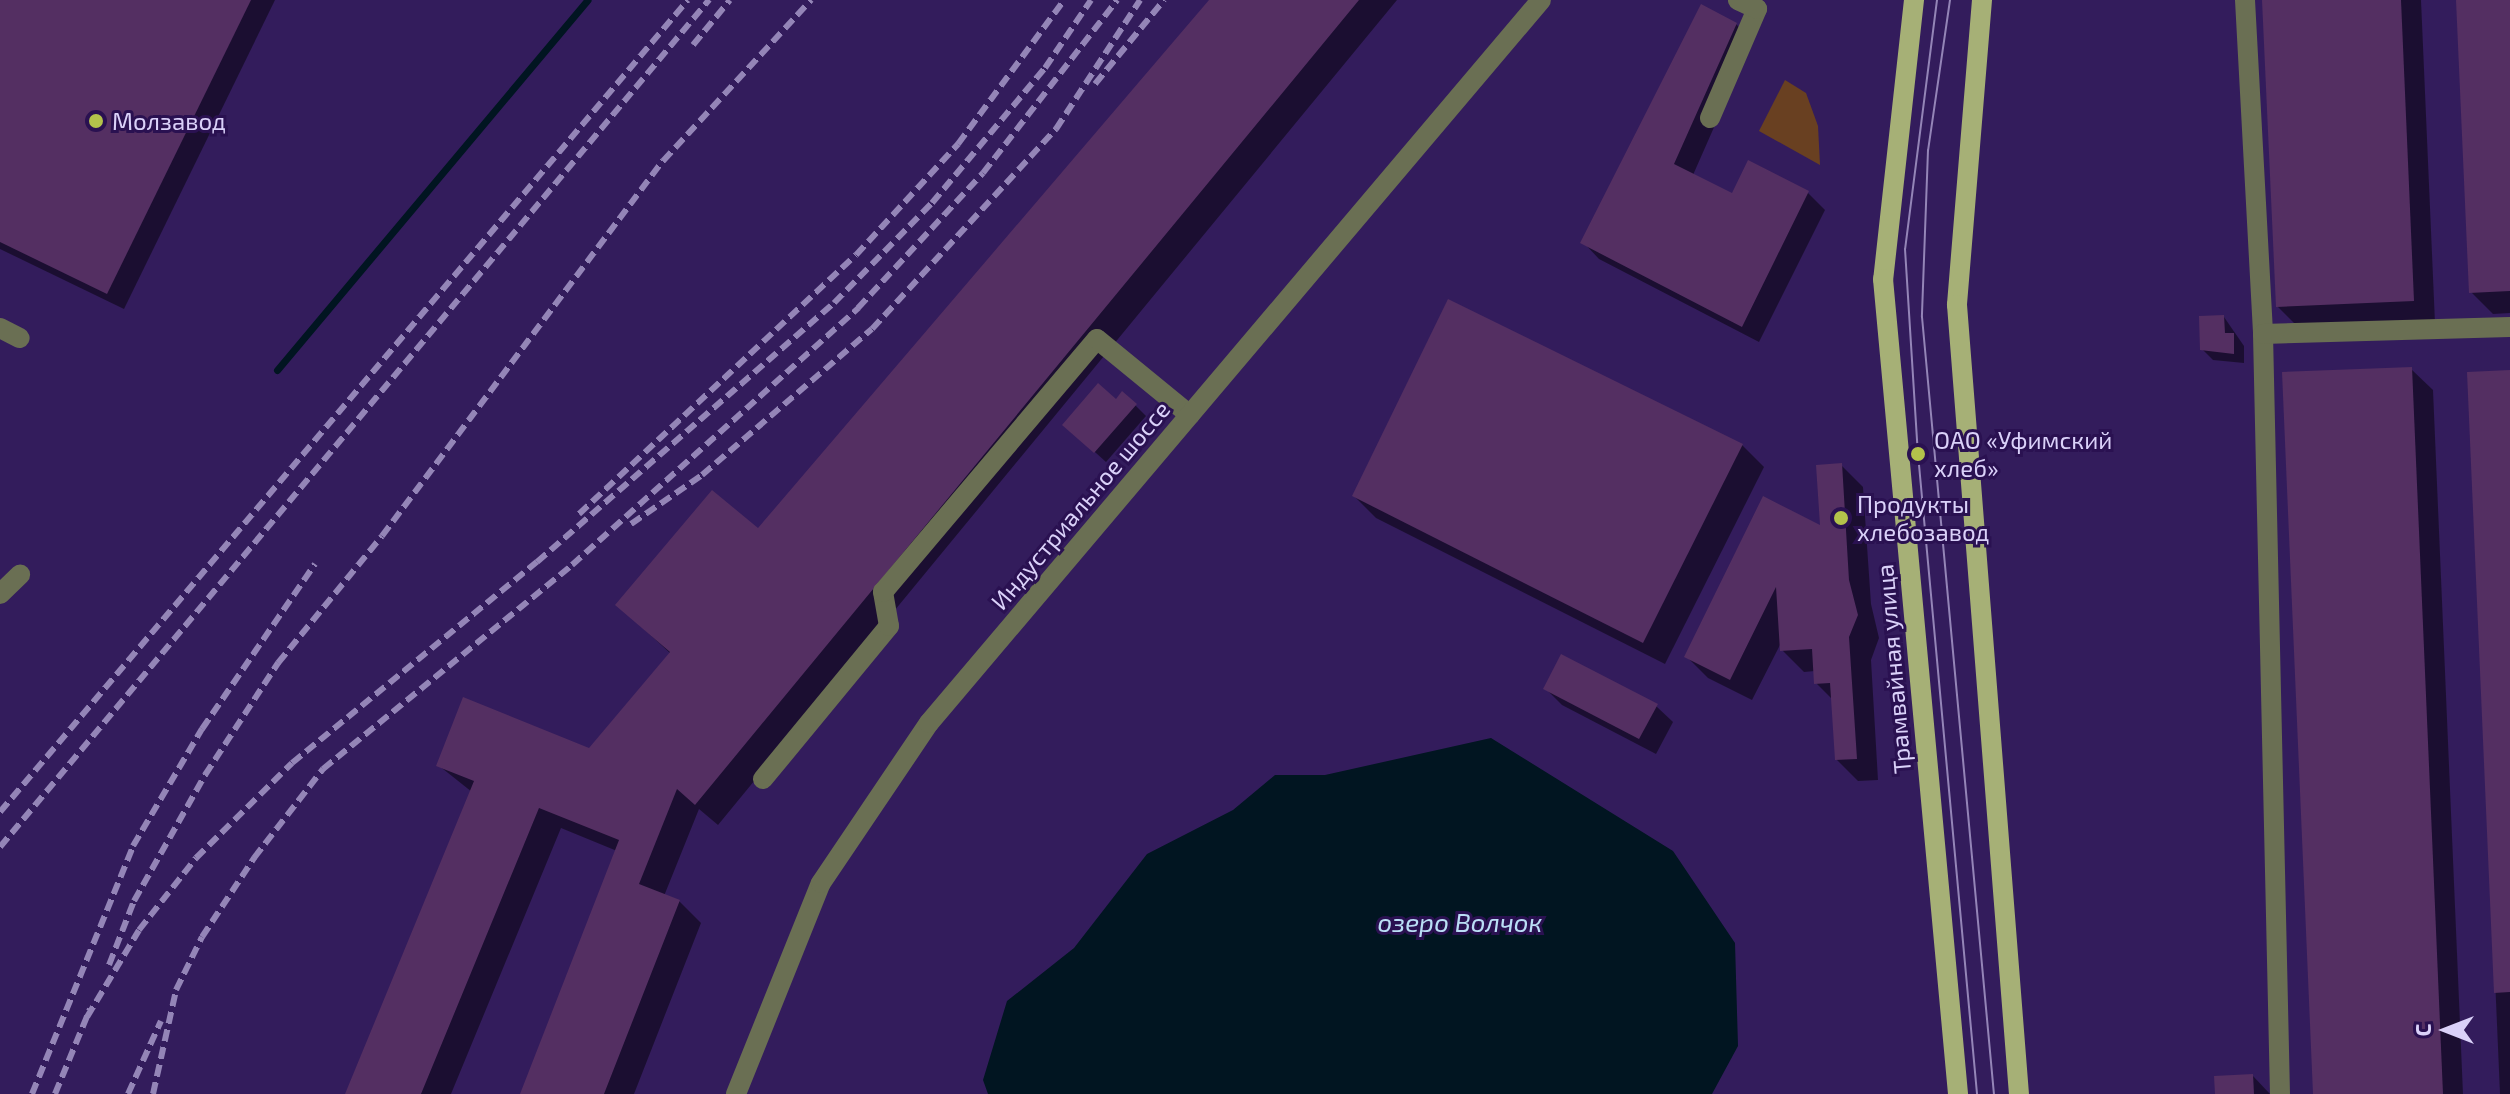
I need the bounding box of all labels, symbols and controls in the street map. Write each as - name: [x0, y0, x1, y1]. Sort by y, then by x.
- place label: Молзавод: [112, 107, 226, 135]
- marker: Молзавод: [87, 112, 105, 130]
- street label: Индустриальное шоссе: [984, 395, 1176, 615]
- place label: ОАО «Уфимский хлеб»: [1934, 426, 2112, 482]
- marker: ОАО «Уфимский хлеб»: [1909, 445, 1927, 463]
- place label: Продукты хлебозавод: [1857, 490, 1989, 546]
- marker: Продукты хлебозавод: [1832, 509, 1850, 527]
- street label: Трамвайная улица: [1869, 563, 1917, 775]
- water label: озеро Волчок: [1378, 906, 1542, 938]
- north arrow: [2406, 990, 2486, 1070]
- text: С: [2409, 1024, 2435, 1036]

